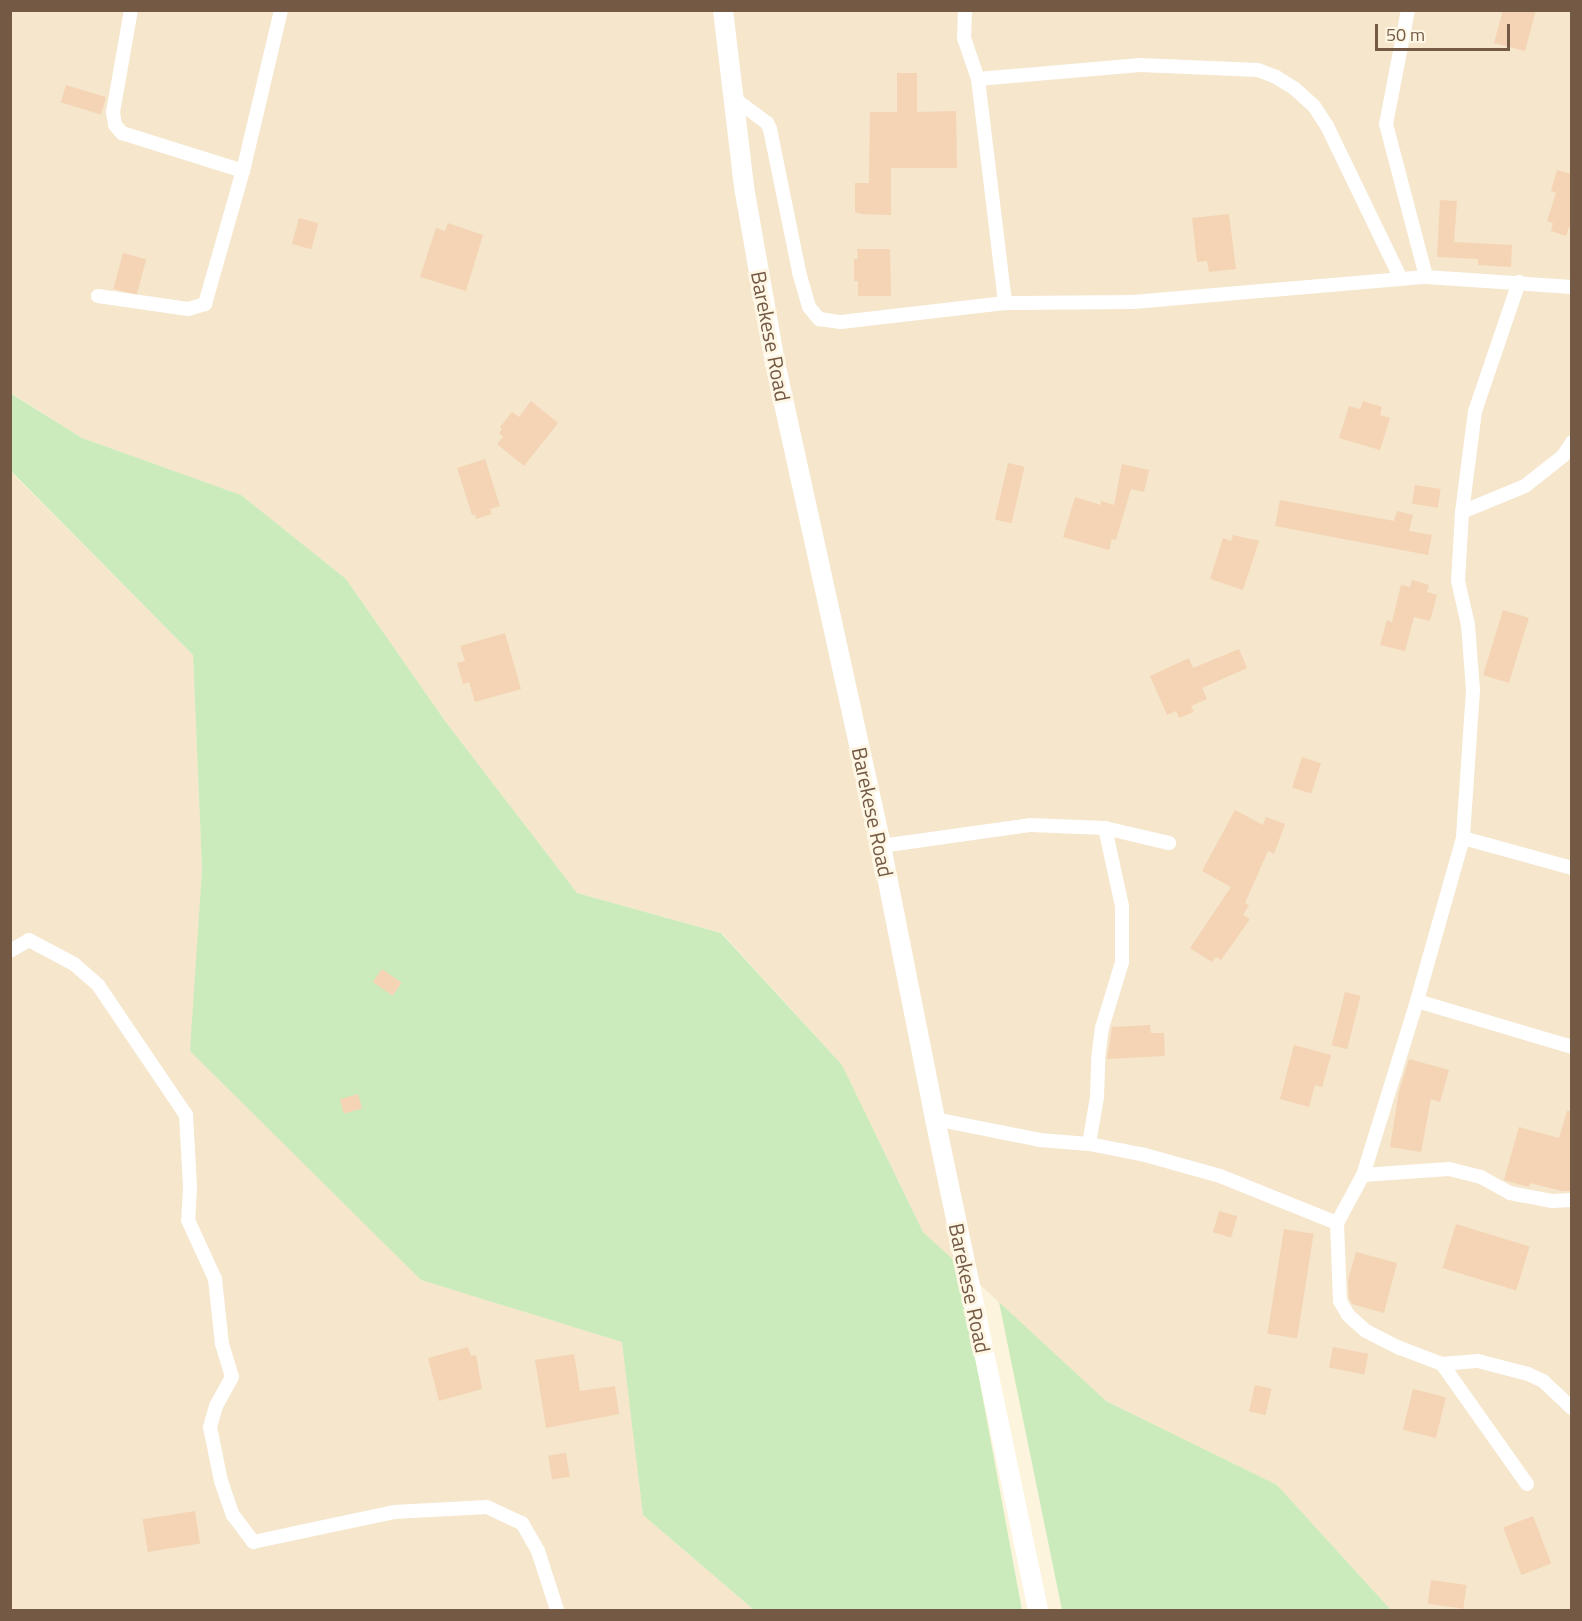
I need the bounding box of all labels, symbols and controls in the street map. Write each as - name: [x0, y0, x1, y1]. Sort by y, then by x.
- scale bar: [1378, 12, 1513, 50]
- text: 50 m: [1386, 21, 1425, 48]
- street label: Barekese Road: [746, 269, 796, 403]
- street label: Barekese Road: [847, 745, 899, 879]
- street label: Barekese Road: [944, 1221, 996, 1355]

